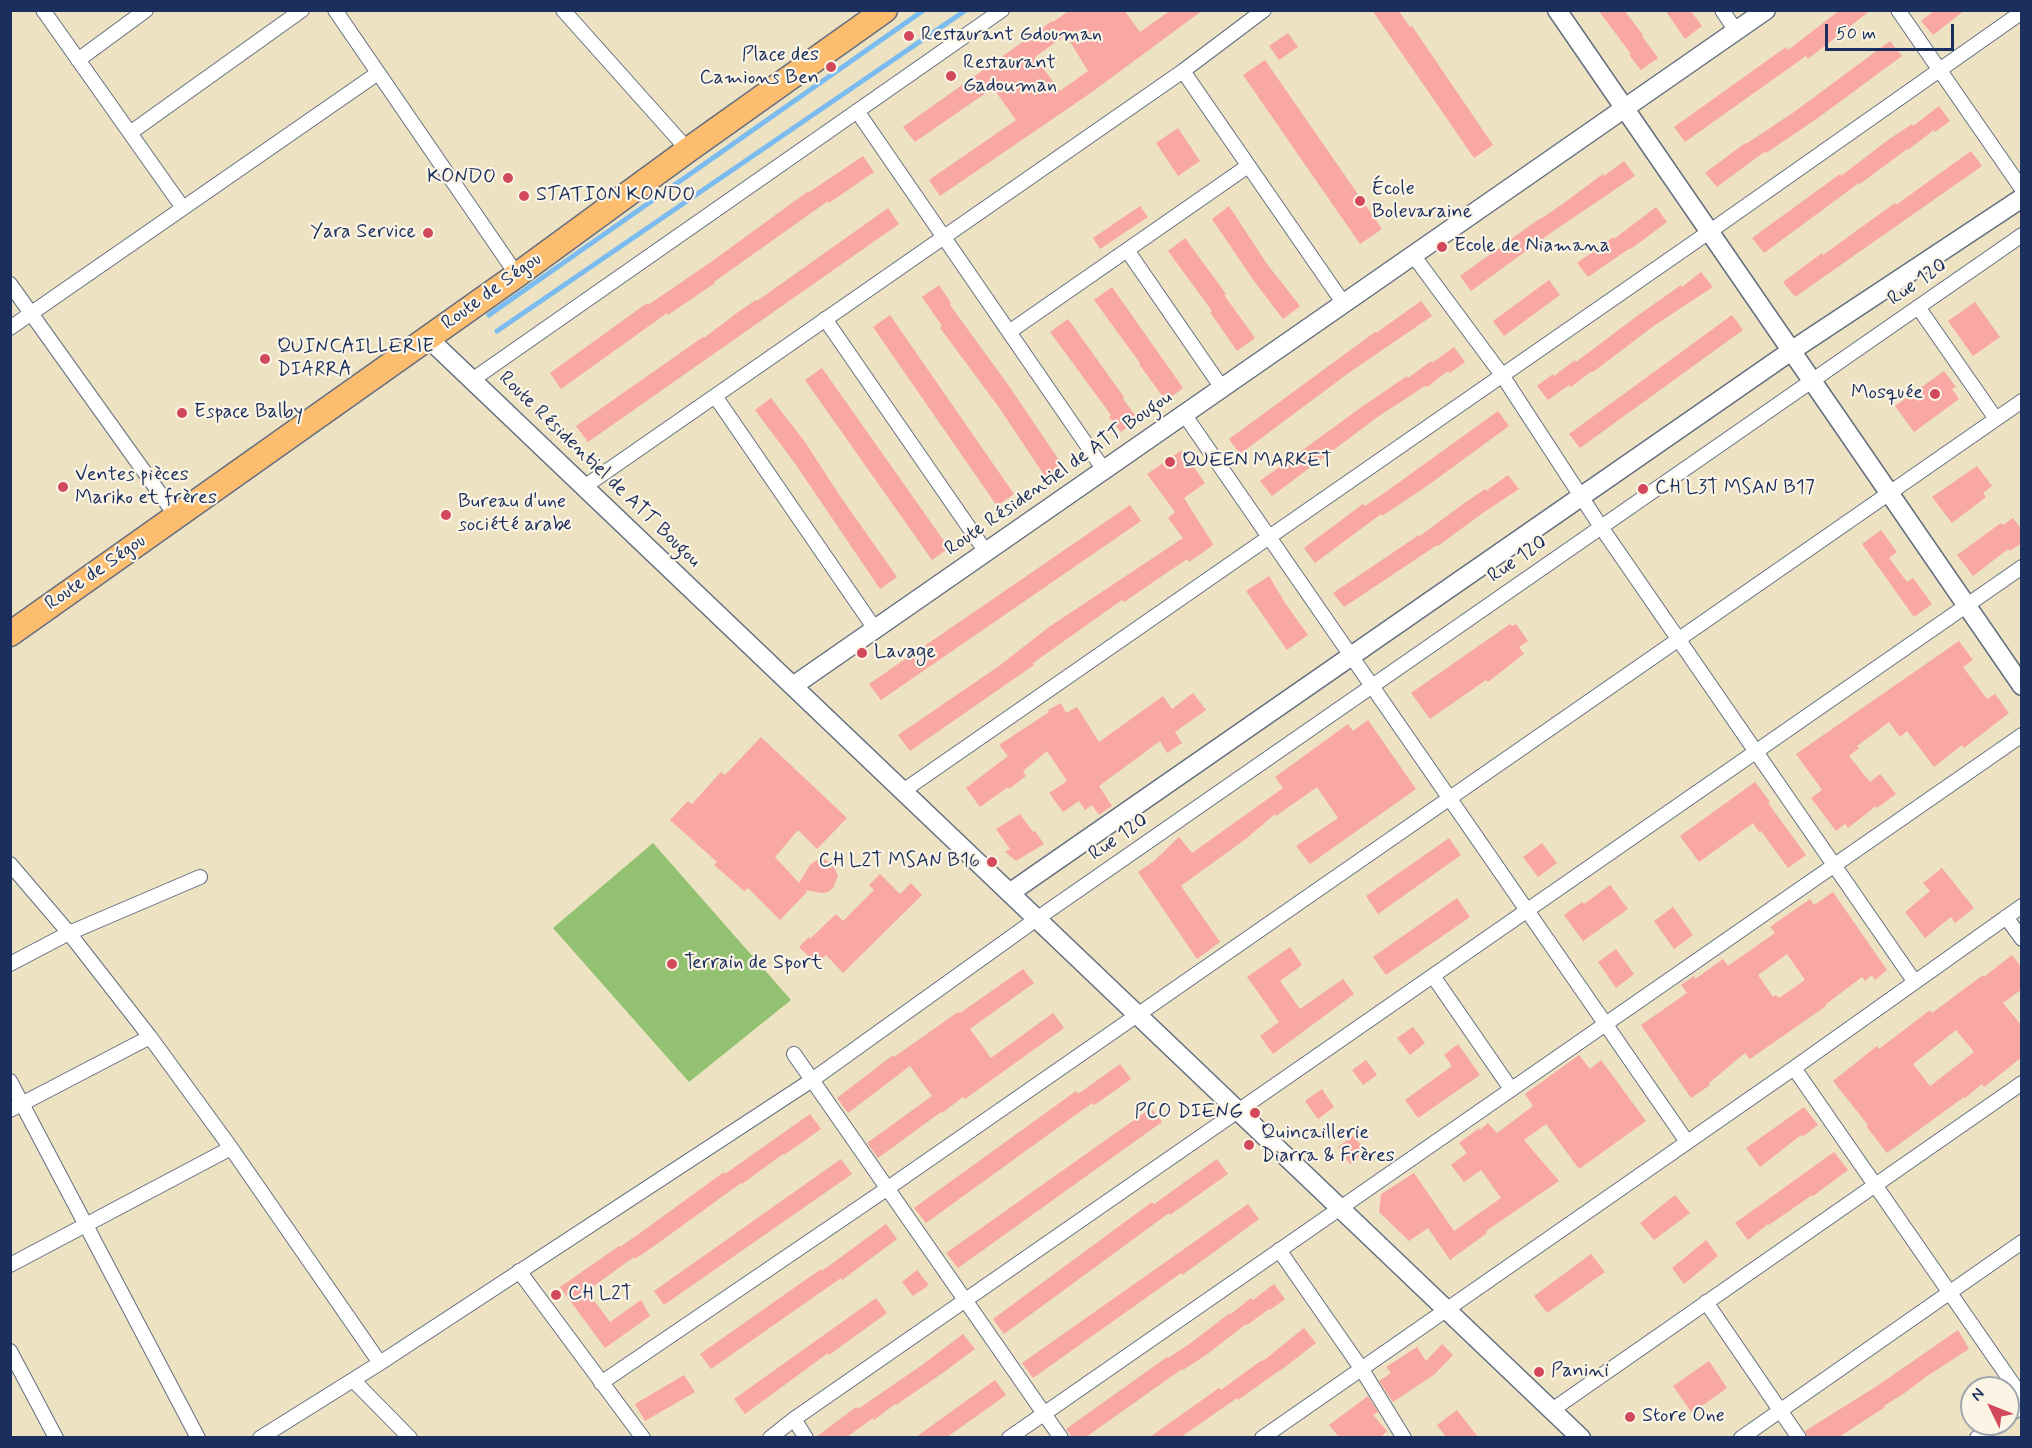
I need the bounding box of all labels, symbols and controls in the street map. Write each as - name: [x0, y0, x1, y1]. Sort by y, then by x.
- scale bar: [1828, 12, 1957, 50]
- text: 50 m: [1836, 22, 1876, 46]
- place label: Restaurant Gdouman: [921, 24, 1102, 48]
- marker: Restaurant Gdouman: [902, 29, 916, 43]
- place label: Place des Camions Ben: [699, 44, 819, 91]
- place label: Restaurant Gadouman: [963, 52, 1057, 99]
- marker: Place des Camions Ben: [824, 60, 838, 74]
- marker: Restaurant Gadouman: [944, 69, 958, 83]
- place label: KONDO: [427, 166, 496, 190]
- marker: KONDO: [501, 171, 515, 185]
- place label: École Bolevaraine: [1372, 178, 1472, 225]
- place label: STATION KONDO: [536, 184, 695, 208]
- marker: STATION KONDO: [517, 189, 531, 203]
- marker: École Bolevaraine: [1353, 194, 1367, 208]
- place label: Yara Service: [310, 221, 416, 245]
- marker: Yara Service: [421, 226, 435, 240]
- place label: Ecole de Niamana: [1454, 235, 1610, 259]
- marker: Ecole de Niamana: [1435, 240, 1449, 254]
- street label: Route de Ségou: [437, 248, 547, 336]
- street label: Rue 120: [1884, 254, 1952, 312]
- place label: QUINCAILLERIE DIARRA: [277, 336, 434, 383]
- marker: QUINCAILLERIE DIARRA: [258, 352, 272, 366]
- street label: Route Résidentiel de ATT Bougou: [493, 367, 705, 573]
- place label: Mosquée: [1851, 382, 1923, 406]
- street label: Route Résidentiel de ATT Bougou: [941, 386, 1177, 562]
- marker: Mosquée: [1928, 387, 1942, 401]
- place label: Espace Balby: [194, 401, 303, 425]
- marker: Espace Balby: [175, 406, 189, 420]
- place label: QUEEN MARKET: [1182, 450, 1333, 474]
- marker: QUEEN MARKET: [1163, 455, 1177, 469]
- place label: Ventes pièces Mariko et frères: [75, 464, 217, 511]
- place label: CH L3T MSAN B17: [1655, 477, 1815, 501]
- marker: Ventes pièces Mariko et frères: [56, 480, 70, 494]
- marker: CH L3T MSAN B17: [1636, 482, 1650, 496]
- place label: Bureau d'une société arabe: [458, 491, 572, 538]
- marker: Bureau d'une société arabe: [439, 508, 453, 522]
- street label: Route de Ségou: [41, 529, 151, 617]
- street label: Rue 120: [1484, 531, 1552, 589]
- place label: Lavage: [874, 641, 936, 665]
- marker: Lavage: [855, 646, 869, 660]
- street label: Rue 120: [1085, 809, 1153, 867]
- place label: CH L2T MSAN B16: [818, 850, 980, 874]
- marker: CH L2T MSAN B16: [985, 855, 999, 869]
- place label: Terrain de Sport: [684, 952, 823, 976]
- marker: Terrain de Sport: [665, 957, 679, 971]
- place label: PCO DIENG: [1134, 1101, 1243, 1125]
- marker: PCO DIENG: [1248, 1106, 1262, 1120]
- place label: Quincaillerie Diarra & Frères: [1261, 1122, 1395, 1169]
- marker: Quincaillerie Diarra & Frères: [1242, 1138, 1256, 1152]
- place label: CH L2T: [568, 1283, 632, 1307]
- marker: CH L2T: [549, 1288, 563, 1302]
- place label: Panini: [1551, 1360, 1609, 1384]
- marker: Panini: [1532, 1365, 1546, 1379]
- north arrow: [1960, 1376, 2020, 1436]
- text: N: [1967, 1384, 1989, 1406]
- place label: Store One: [1642, 1405, 1725, 1429]
- marker: Store One: [1623, 1410, 1637, 1424]

